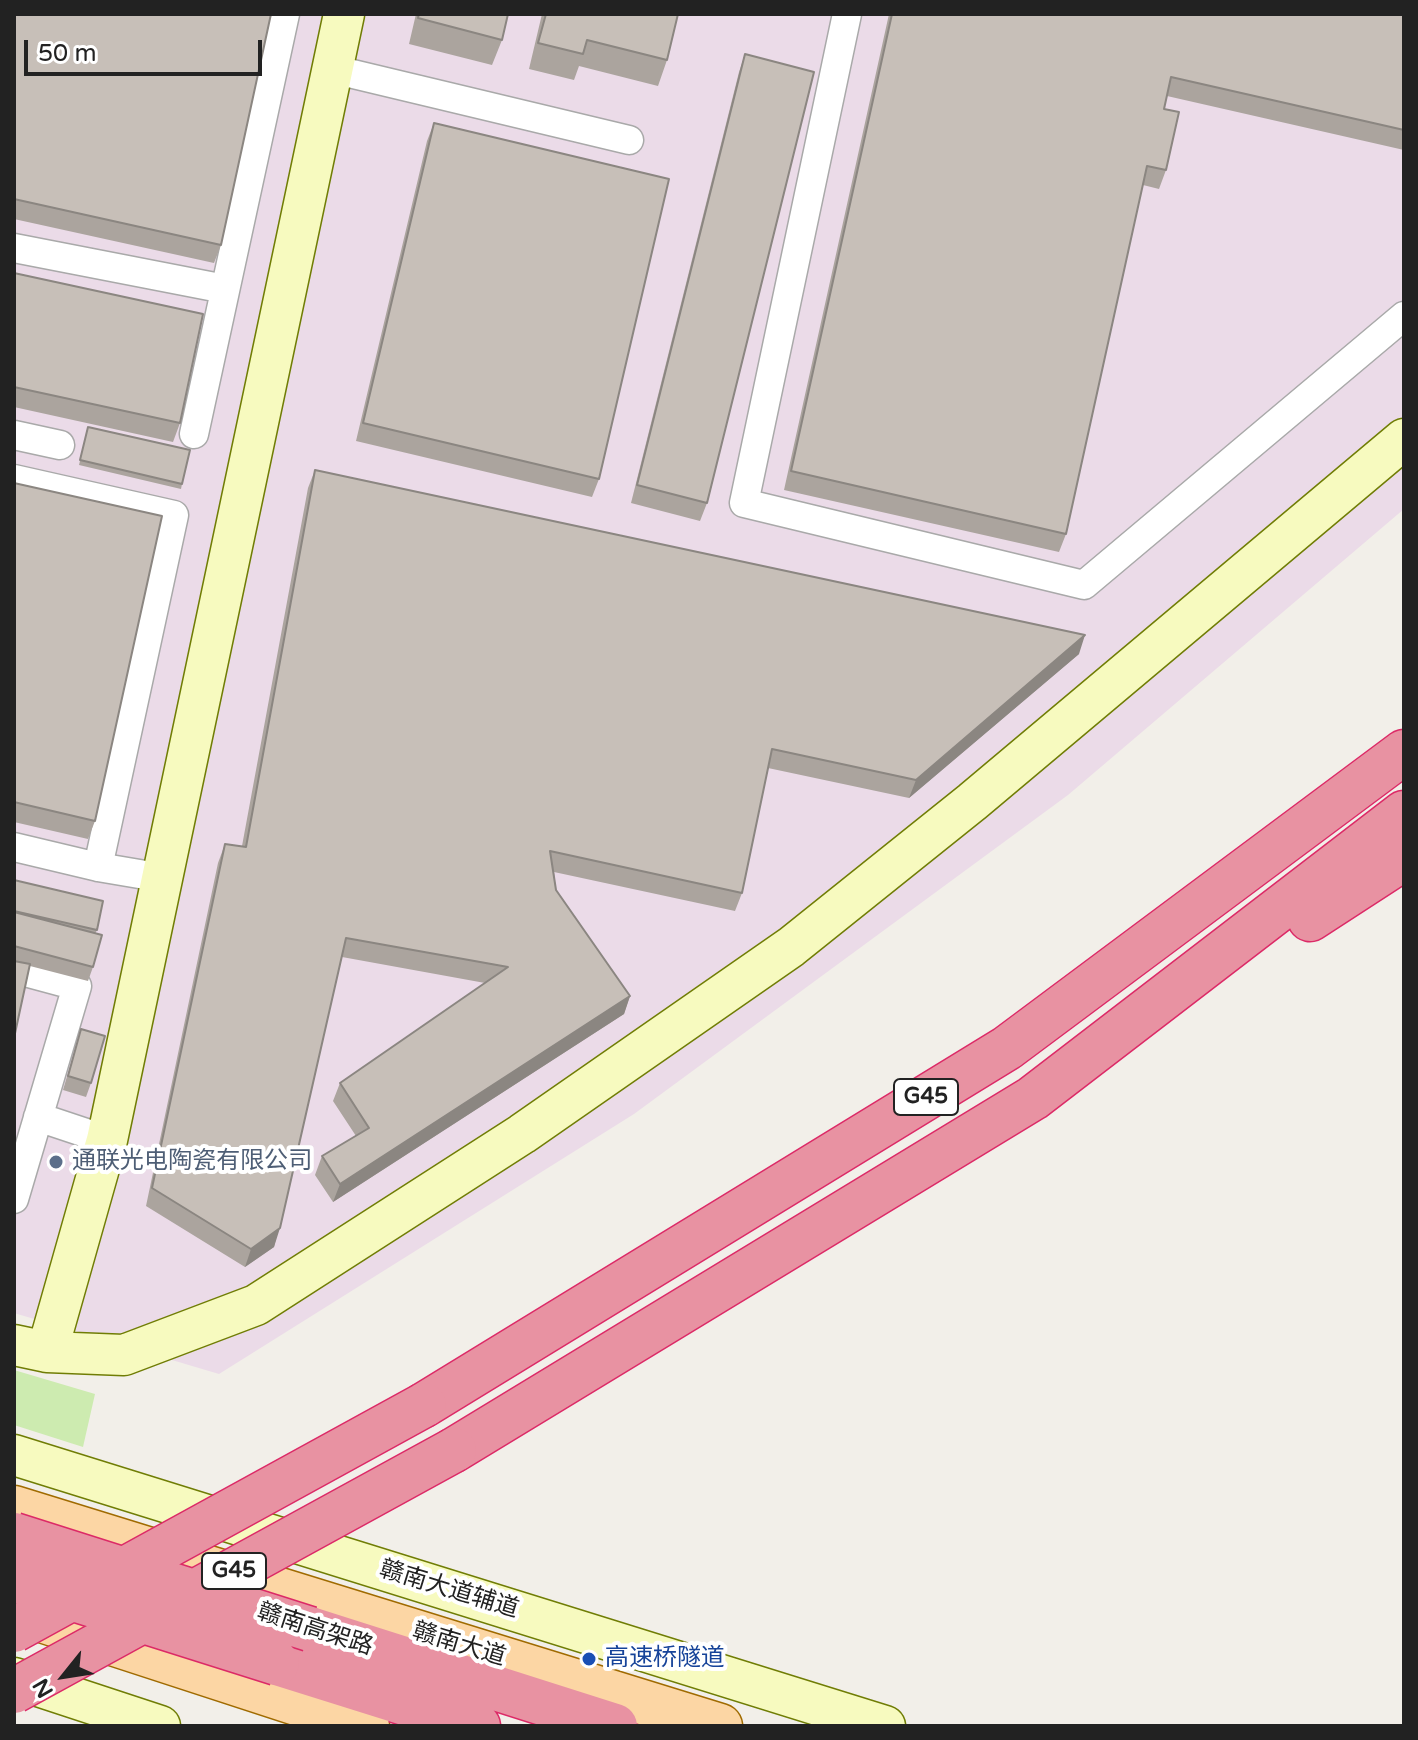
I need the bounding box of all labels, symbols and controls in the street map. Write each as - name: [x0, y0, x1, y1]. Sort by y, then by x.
- scale bar: [28, 24, 266, 74]
- text: 50 m: [38, 39, 96, 68]
- road number: G45: [894, 1079, 958, 1115]
- place label: 通联光电陶瓷有限公司: [72, 1148, 312, 1176]
- marker: 通联光电陶瓷有限公司: [47, 1153, 65, 1171]
- road number: G45: [202, 1553, 266, 1589]
- street label: 赣南大道辅道: [376, 1555, 522, 1625]
- street label: 赣南高架路: [253, 1598, 377, 1662]
- street label: 赣南大道: [409, 1617, 509, 1673]
- north arrow: [24, 1636, 104, 1716]
- place label: 高速桥隧道: [605, 1645, 725, 1673]
- marker: 高速桥隧道: [580, 1650, 598, 1668]
- text: N: [28, 1674, 59, 1702]

